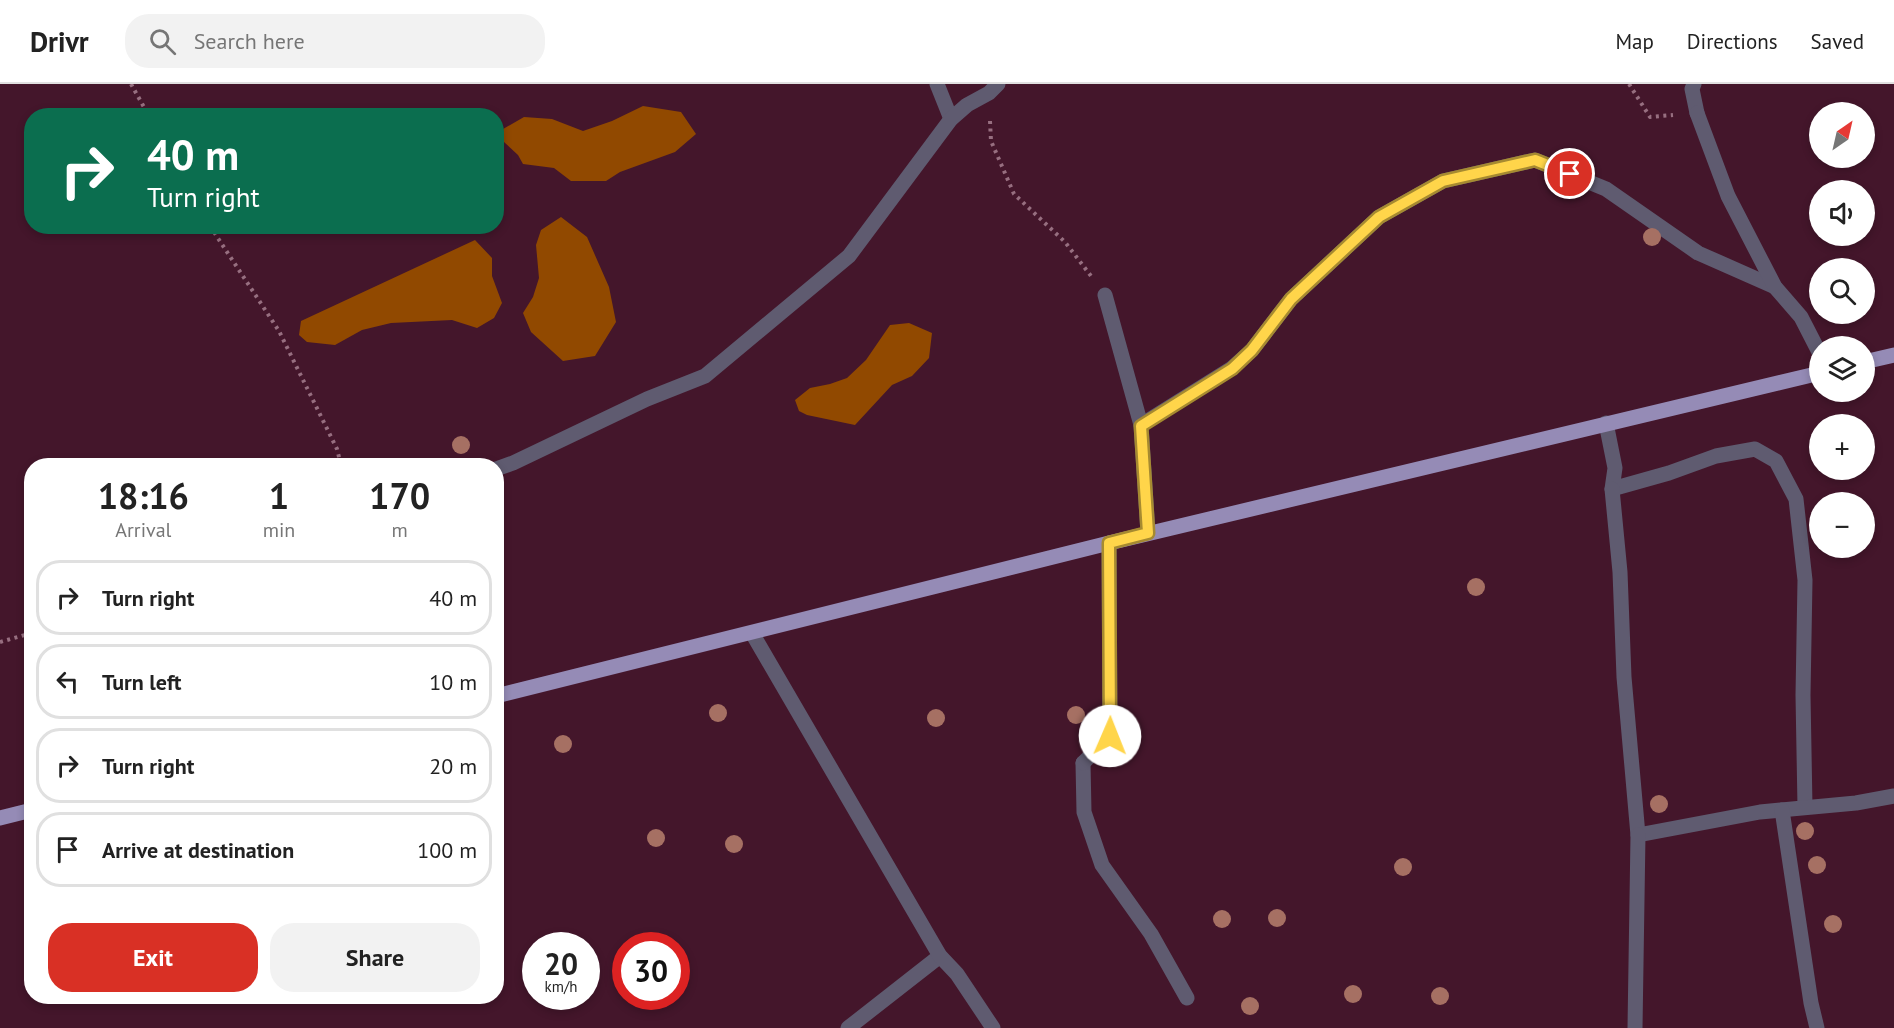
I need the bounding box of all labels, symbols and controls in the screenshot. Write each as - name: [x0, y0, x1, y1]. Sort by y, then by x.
- search box: [125, 14, 545, 68]
- text: Drivr: [30, 23, 89, 60]
- icon: search: [146, 25, 179, 58]
- text: Search here: [194, 27, 305, 55]
- text: Map: [1615, 28, 1654, 55]
- text: Directions: [1687, 28, 1778, 55]
- text: Saved: [1811, 28, 1864, 55]
- north arrow: [1809, 102, 1875, 168]
- map controls: [1809, 102, 1875, 558]
- text: 40 m: [147, 127, 239, 182]
- icon: right: [48, 132, 126, 210]
- pin: [1544, 148, 1595, 199]
- icon: arrive: [1553, 157, 1586, 190]
- text: Turn right: [147, 180, 260, 214]
- button: sound: [1809, 180, 1875, 246]
- button: search: [1809, 258, 1875, 324]
- button: layers: [1809, 336, 1875, 402]
- button: +: [1809, 414, 1875, 480]
- text: 18:16: [98, 472, 189, 519]
- text: 1: [269, 472, 289, 519]
- text: 170: [369, 472, 430, 519]
- button: −: [1809, 492, 1875, 558]
- text: Arrival: [115, 517, 171, 543]
- text: min: [263, 517, 295, 543]
- text: m: [392, 517, 408, 543]
- icon: right: [51, 581, 84, 614]
- text: Turn right: [102, 584, 194, 612]
- text: 40 m: [429, 584, 477, 612]
- icon: left: [51, 665, 84, 698]
- text: Turn left: [102, 668, 182, 696]
- text: 10 m: [429, 668, 477, 696]
- position arrow: [1078, 704, 1142, 768]
- icon: right: [51, 749, 84, 782]
- text: Turn right: [102, 752, 194, 780]
- text: 20 m: [429, 752, 477, 780]
- icon: arrive: [51, 833, 84, 866]
- text: Arrive at destination: [102, 836, 294, 864]
- text: 100 m: [417, 836, 477, 864]
- button: Exit: [48, 923, 258, 992]
- button: Share: [270, 923, 480, 992]
- speed limit sign: 30: [612, 932, 690, 1010]
- text: 20: [544, 944, 578, 983]
- text: km/h: [545, 977, 577, 996]

